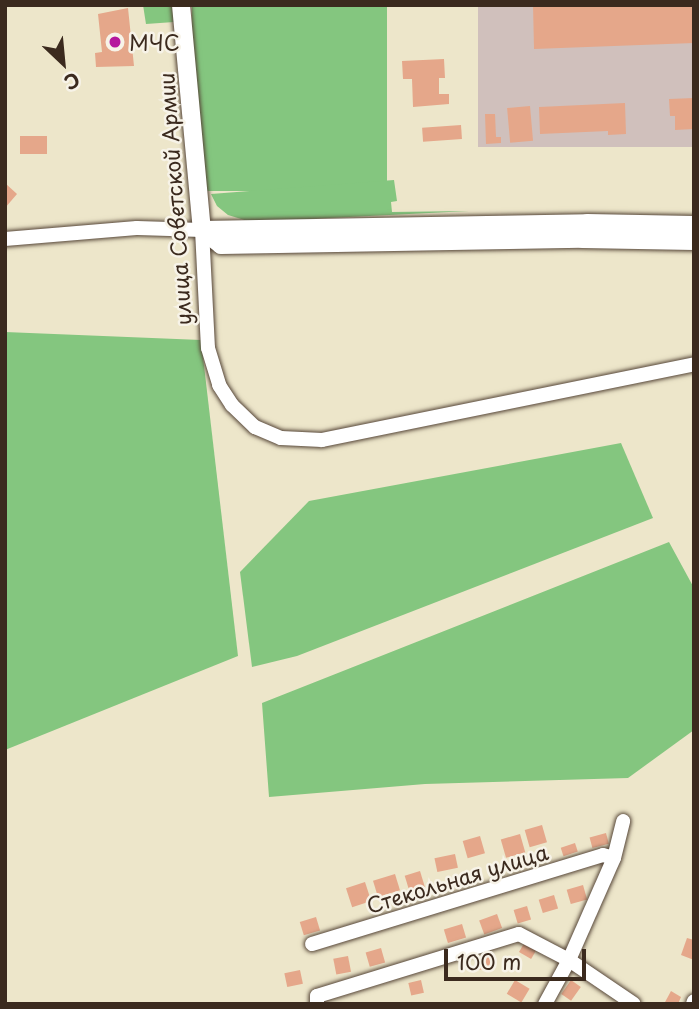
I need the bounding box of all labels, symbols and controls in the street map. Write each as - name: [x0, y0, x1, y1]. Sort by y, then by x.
- north arrow: [28, 28, 98, 98]
- place label: МЧС: [129, 29, 180, 55]
- marker: МЧС: [107, 34, 123, 50]
- text: С: [60, 66, 85, 98]
- street label: улица Советской Армии: [153, 71, 195, 327]
- street label: Стекольная улица: [363, 838, 551, 918]
- scale bar: [447, 936, 589, 980]
- text: 100 m: [457, 945, 521, 977]

